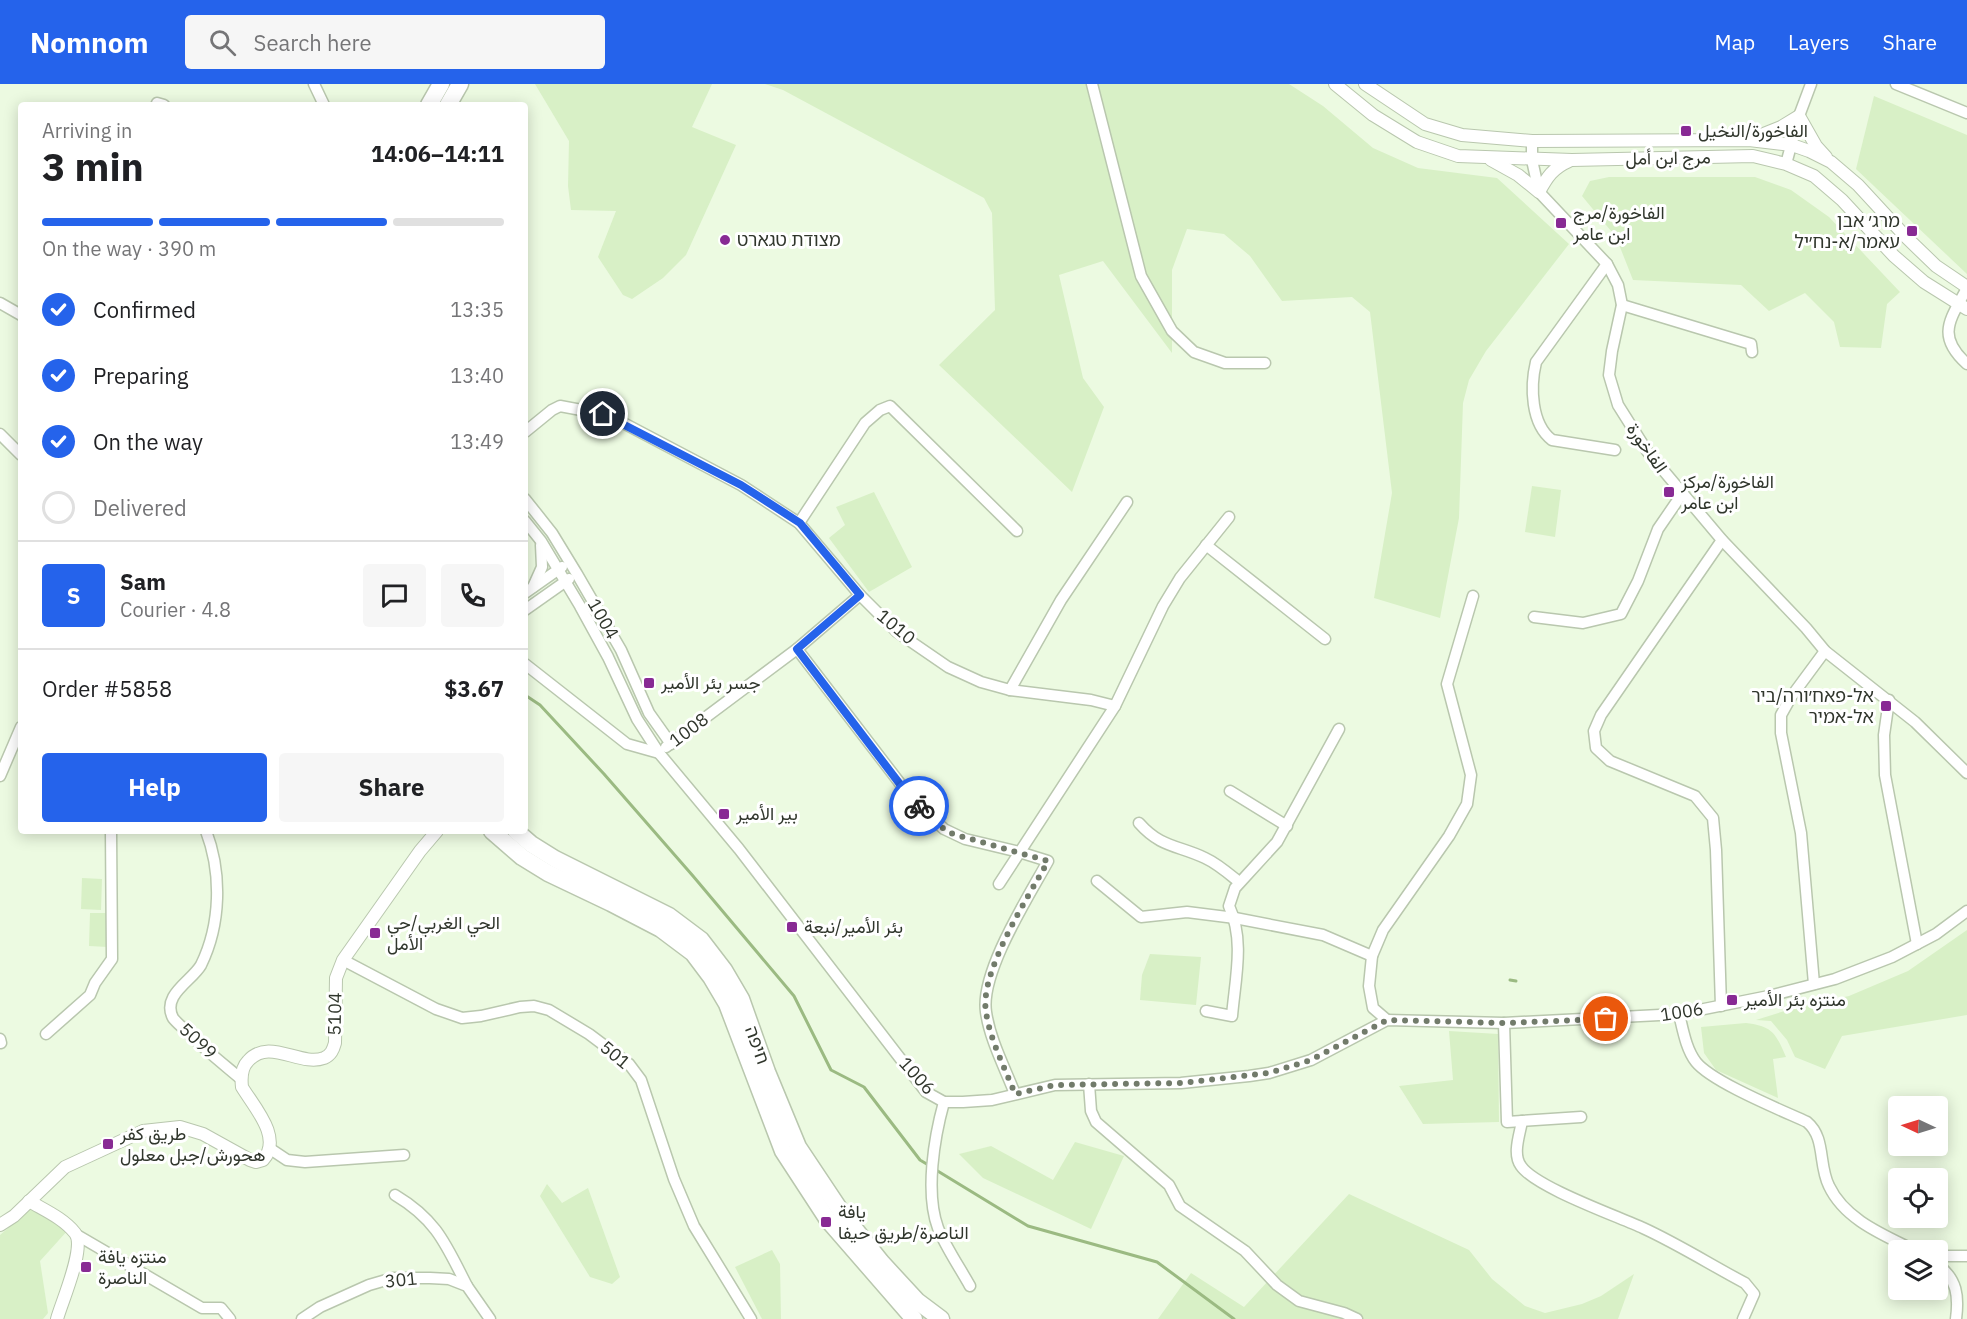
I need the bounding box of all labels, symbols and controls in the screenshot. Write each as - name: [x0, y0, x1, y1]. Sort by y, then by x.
- search box: [185, 15, 605, 69]
- text: Nomnom: [30, 24, 149, 61]
- icon: search: [206, 26, 239, 59]
- text: Search here: [254, 28, 372, 57]
- text: Map: [1715, 28, 1755, 56]
- text: Layers: [1788, 28, 1850, 56]
- text: Share: [1883, 28, 1937, 56]
- text: Arriving in: [42, 117, 132, 144]
- place label: الفاخورة/النخيل: [1698, 119, 1808, 142]
- marker: الفاخورة/النخيل: [1679, 124, 1693, 138]
- text: 14:06–14:11: [371, 139, 504, 168]
- text: 3 min: [42, 141, 144, 192]
- street label: مرج ابن أمل: [1625, 145, 1711, 171]
- place label: الفاخورة/مرج ابن عامر: [1572, 201, 1665, 245]
- place label: מרג׳ אבן עאמר/א-נח׳יל: [1794, 209, 1900, 253]
- marker: الفاخورة/مرج ابن عامر: [1554, 216, 1568, 230]
- marker: מרג׳ אבן עאמר/א-נח׳יל: [1905, 224, 1919, 238]
- place label: מצודת טגארט: [737, 228, 841, 251]
- marker: מצודת טגארט: [718, 233, 732, 247]
- text: On the way · 390 m: [42, 235, 216, 262]
- icon: check: [42, 293, 75, 326]
- text: Confirmed: [93, 295, 196, 324]
- text: 13:35: [450, 296, 504, 323]
- icon: check: [42, 359, 75, 392]
- text: Preparing: [93, 361, 188, 390]
- text: 13:40: [450, 362, 504, 389]
- pin: [577, 388, 628, 439]
- icon: home: [586, 397, 619, 430]
- street label: الفاخورة: [1622, 418, 1673, 477]
- icon: check: [42, 425, 75, 458]
- text: On the way: [93, 427, 203, 456]
- text: 13:49: [450, 428, 504, 455]
- place label: الفاخورة/مركز ابن عامر: [1680, 470, 1774, 514]
- marker: الفاخورة/مركز ابن عامر: [1662, 485, 1676, 499]
- text: Delivered: [93, 493, 187, 522]
- button: chat: [363, 564, 426, 627]
- button: phone: [441, 564, 504, 627]
- text: Sam: [120, 567, 166, 596]
- text: S: [67, 581, 80, 610]
- street label: 1004: [583, 594, 624, 643]
- text: Courier · 4.8: [120, 596, 231, 623]
- street label: 1010: [872, 604, 920, 649]
- place label: جسر بئر الأمير: [660, 671, 761, 694]
- text: Order #5858: [42, 674, 172, 703]
- text: $3.67: [444, 674, 504, 703]
- marker: جسر بئر الأمير: [642, 676, 656, 690]
- place label: אל-פאח׳ורה/ביר אל-אמיר: [1751, 684, 1874, 728]
- marker: אל-פאח׳ורה/ביר אל-אמיר: [1879, 699, 1893, 713]
- street label: 1008: [665, 707, 713, 752]
- button: Help: [42, 753, 267, 822]
- button: Share: [279, 753, 504, 822]
- courier: [889, 776, 949, 836]
- icon: bike: [903, 790, 936, 823]
- place label: بير الأمير: [735, 802, 798, 825]
- marker: بير الأمير: [717, 807, 731, 821]
- place label: الحي الغربي/حي الأمل: [387, 911, 500, 955]
- place label: بئر الأمير/نبعة: [804, 915, 903, 938]
- marker: بئر الأمير/نبعة: [785, 920, 799, 934]
- marker: الحي الغربي/حي الأمل: [368, 926, 382, 940]
- place label: منتزه بئر الأمير: [1743, 988, 1846, 1011]
- street label: 5104: [323, 992, 346, 1036]
- pin: [1580, 993, 1631, 1044]
- marker: منتزه بئر الأمير: [1725, 993, 1739, 1007]
- street label: 1006: [1659, 997, 1705, 1026]
- icon: bag: [1589, 1002, 1622, 1035]
- street label: 5099: [175, 1017, 222, 1064]
- street label: חיפה: [740, 1023, 775, 1067]
- street label: 501: [596, 1035, 635, 1074]
- street label: 1006: [894, 1052, 940, 1099]
- north arrow: [1888, 1096, 1948, 1156]
- map controls: [1888, 1096, 1948, 1300]
- place label: طريق كفر هحورش/جبل معلول: [119, 1122, 265, 1166]
- marker: طريق كفر هحورش/جبل معلول: [101, 1137, 115, 1151]
- button: locate: [1888, 1168, 1948, 1228]
- place label: يافة الناصرة/طريق حيفا: [838, 1200, 969, 1244]
- marker: يافة الناصرة/طريق حيفا: [819, 1215, 833, 1229]
- button: layers: [1888, 1240, 1948, 1300]
- place label: منتزه يافة الناصرة: [98, 1245, 167, 1289]
- marker: منتزه يافة الناصرة: [79, 1260, 93, 1274]
- street label: 301: [384, 1266, 418, 1293]

